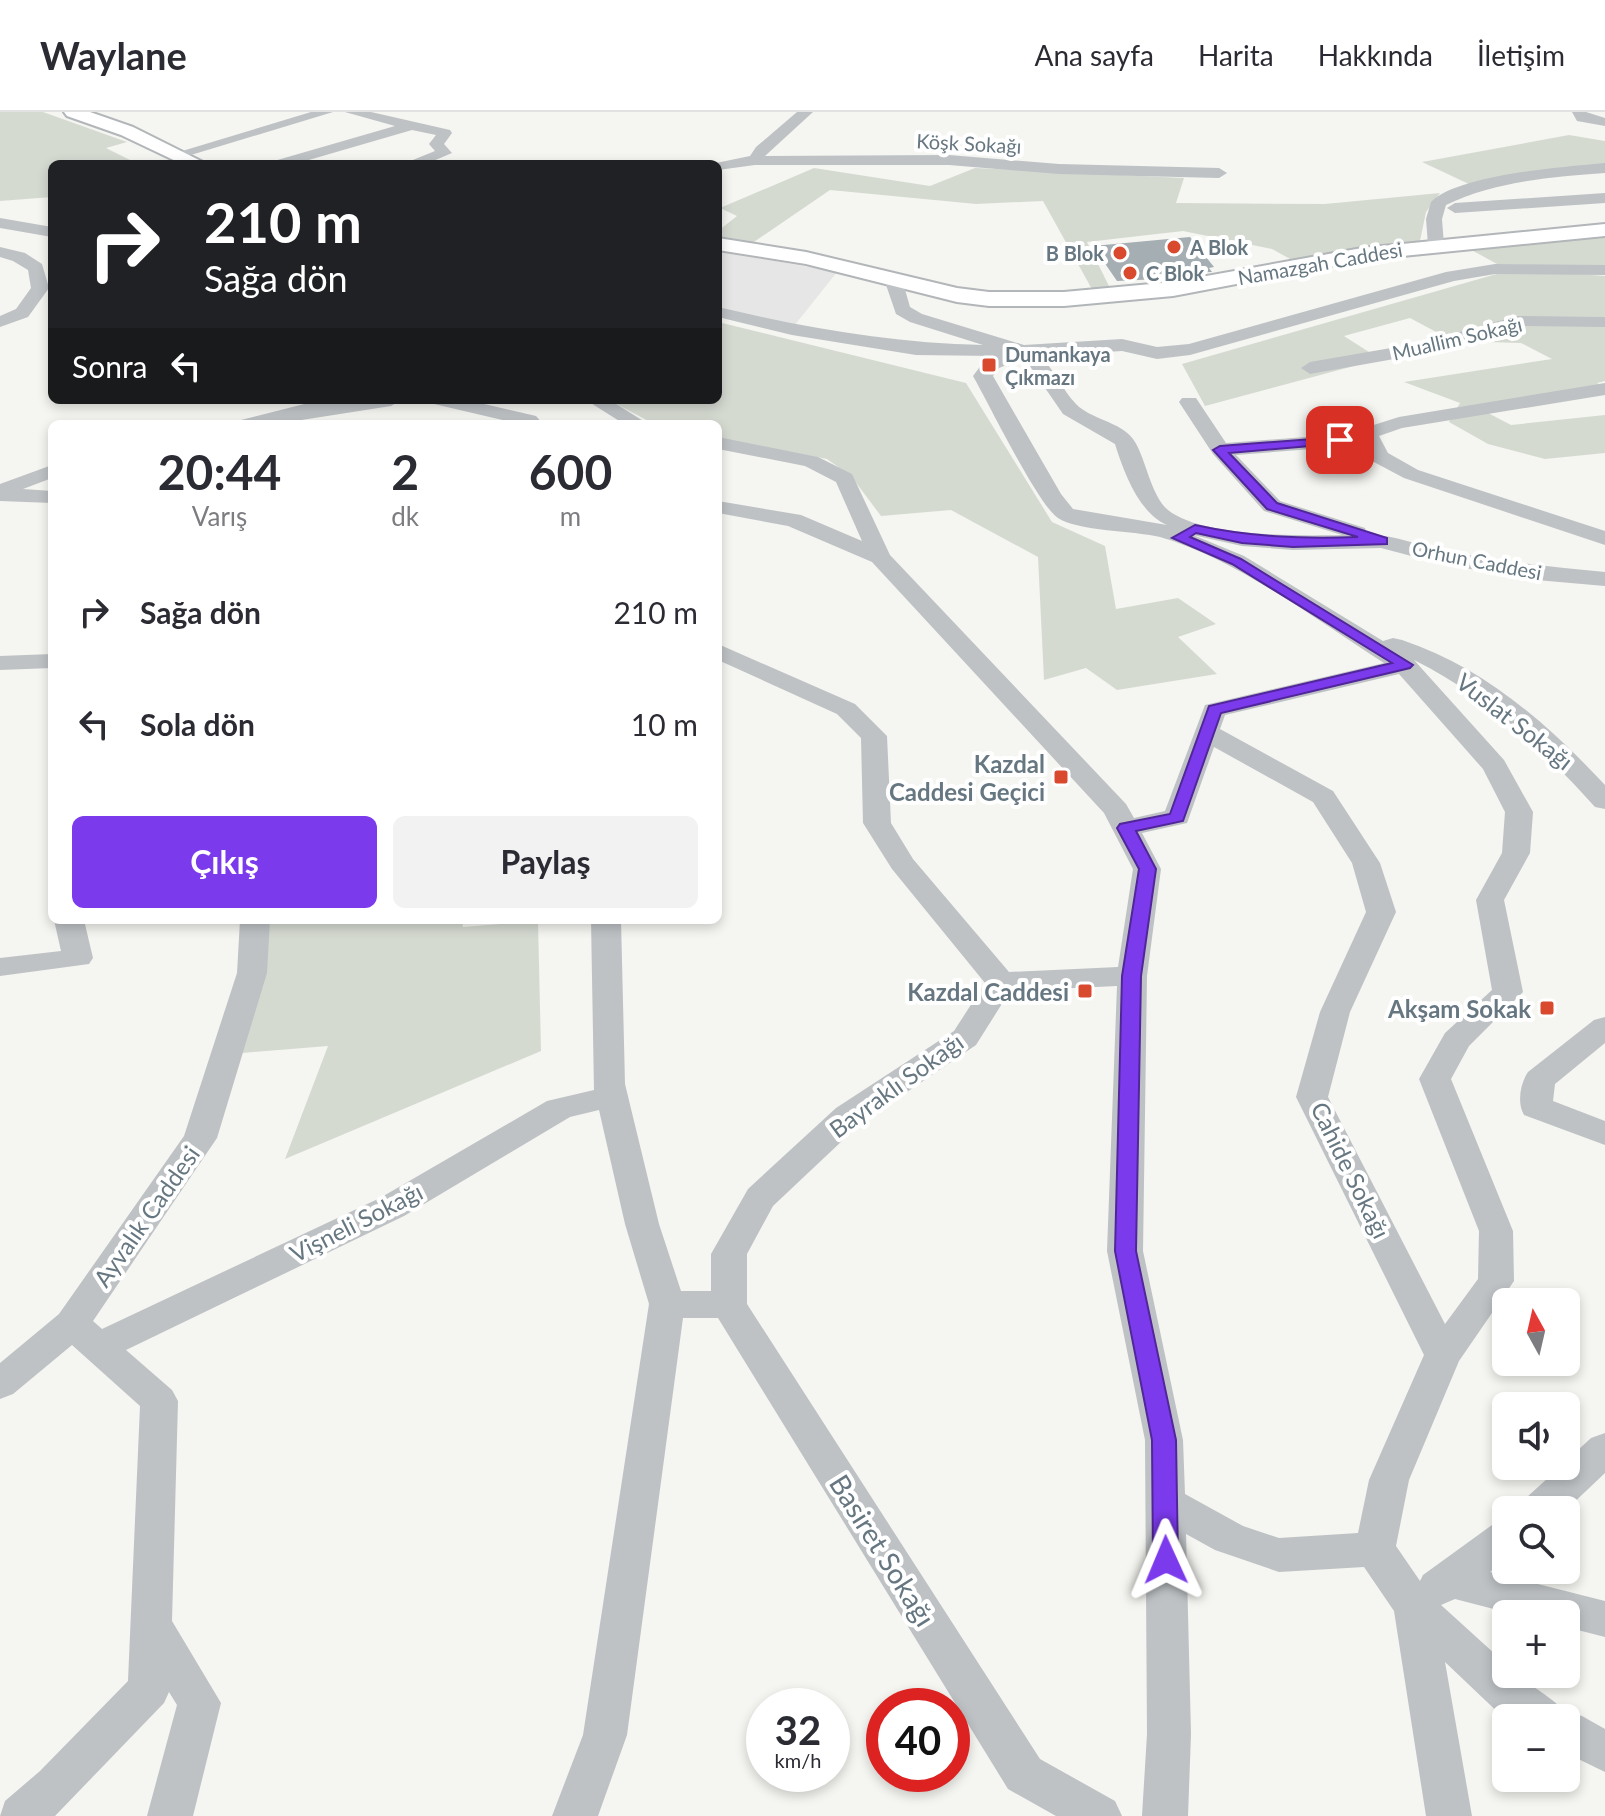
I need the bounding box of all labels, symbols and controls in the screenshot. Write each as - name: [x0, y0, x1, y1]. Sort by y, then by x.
- text: Waylane: [40, 32, 187, 78]
- text: Ana sayfa: [1035, 38, 1154, 72]
- text: Harita: [1198, 38, 1274, 72]
- text: Hakkında: [1318, 38, 1433, 72]
- text: İletişim: [1477, 38, 1565, 72]
- street label: Köşk Sokağı: [916, 128, 1022, 158]
- text: 210 m: [204, 188, 362, 255]
- icon: right: [72, 192, 176, 296]
- place label: A Blok: [1189, 235, 1249, 259]
- street label: Namazgah Caddesi: [1236, 237, 1404, 289]
- marker: A Blok: [1165, 238, 1183, 256]
- place label: B Blok: [1046, 241, 1104, 265]
- marker: B Blok: [1111, 244, 1129, 262]
- text: Sağa dön: [204, 256, 348, 300]
- place label: C Blok: [1146, 261, 1205, 285]
- marker: C Blok: [1121, 264, 1139, 282]
- street label: Muallim Sokağı: [1390, 311, 1524, 365]
- place label: Dumankaya Çıkmazı: [1005, 342, 1111, 389]
- icon: left: [164, 344, 208, 388]
- text: Sonra: [72, 348, 148, 384]
- marker: Dumankaya Çıkmazı: [980, 356, 998, 374]
- pin: [1306, 406, 1374, 474]
- icon: arrive: [1318, 418, 1362, 462]
- text: 20:44: [158, 443, 281, 500]
- text: 2: [391, 443, 419, 500]
- text: 600: [529, 443, 612, 500]
- text: Varış: [192, 500, 247, 532]
- text: dk: [391, 500, 419, 532]
- text: m: [560, 500, 581, 532]
- street label: Orhun Caddesi: [1410, 536, 1544, 584]
- icon: right: [72, 590, 116, 634]
- text: Sağa dön: [140, 594, 261, 630]
- text: 210 m: [613, 594, 698, 630]
- street label: Vuslat Sokağı: [1451, 667, 1579, 775]
- icon: left: [72, 702, 116, 746]
- text: Sola dön: [140, 706, 255, 742]
- text: 10 m: [631, 706, 698, 742]
- place label: Kazdal Caddesi Geçici: [889, 749, 1045, 806]
- marker: Kazdal Caddesi Geçici: [1052, 768, 1070, 786]
- button: Çıkış: [72, 816, 377, 908]
- button: Paylaş: [393, 816, 698, 908]
- place label: Kazdal Caddesi: [907, 977, 1069, 1006]
- marker: Kazdal Caddesi: [1076, 982, 1094, 1000]
- place label: Akşam Sokak: [1387, 994, 1531, 1023]
- marker: Akşam Sokak: [1538, 999, 1556, 1017]
- street label: Bayraklı Sokağı: [823, 1027, 969, 1143]
- street label: Cahide Sokağı: [1305, 1097, 1397, 1243]
- street label: Ayvalık Caddesi: [87, 1140, 205, 1292]
- street label: Vişneli Sokağı: [285, 1176, 427, 1268]
- north arrow: [1492, 1288, 1580, 1376]
- map controls: [1492, 1288, 1580, 1792]
- button: sound: [1492, 1392, 1580, 1480]
- street label: Basiret Sokağı: [823, 1468, 943, 1632]
- button: search: [1492, 1496, 1580, 1584]
- position arrow: [1124, 1518, 1208, 1602]
- button: +: [1492, 1600, 1580, 1688]
- speed limit sign: 40: [866, 1688, 970, 1792]
- button: −: [1492, 1704, 1580, 1792]
- text: 32: [775, 1706, 821, 1754]
- text: km/h: [775, 1748, 821, 1772]

